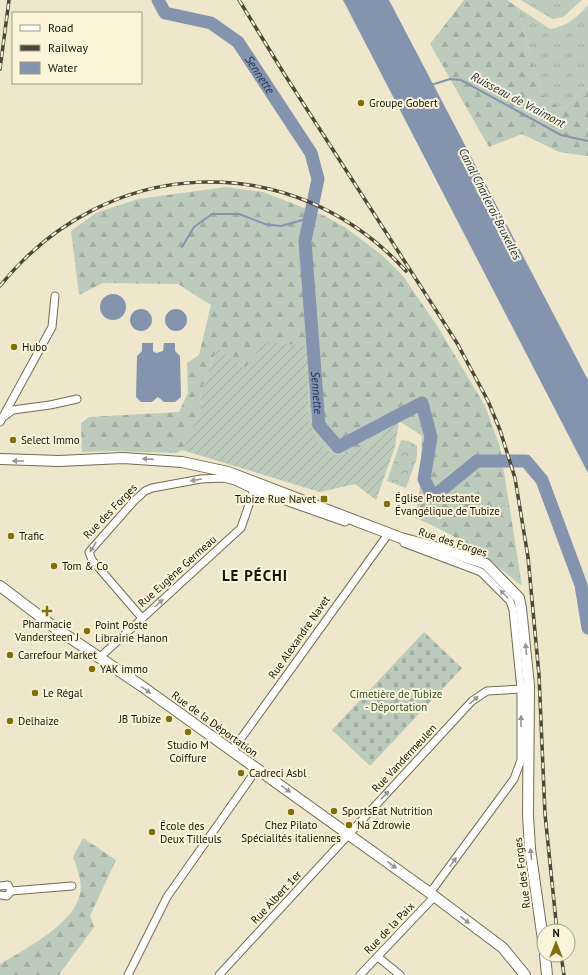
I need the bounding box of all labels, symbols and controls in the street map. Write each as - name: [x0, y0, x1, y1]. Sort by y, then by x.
- legend: [12, 12, 142, 84]
- text: Road: [48, 20, 73, 35]
- text: Railway: [48, 40, 88, 55]
- water label: Sennette: [242, 52, 278, 97]
- text: Water: [48, 60, 78, 75]
- water label: Ruisseau de Vraimont: [468, 68, 569, 131]
- place label: Groupe Gobert: [369, 96, 438, 110]
- marker: Groupe Gobert: [356, 98, 366, 108]
- water label: Canal Charleroi-Bruxelles: [456, 145, 525, 262]
- place label: Hubo: [22, 340, 47, 354]
- marker: Hubo: [9, 342, 19, 352]
- water label: Sennette: [308, 371, 326, 415]
- place label: Select Immo: [21, 433, 80, 447]
- marker: Select Immo: [8, 435, 18, 445]
- one-way arrow: [142, 456, 154, 463]
- one-way arrow: [11, 458, 24, 464]
- one-way arrow: [190, 477, 202, 483]
- street label: Rue des Forges: [80, 480, 140, 542]
- place label: Église Protestante Évangélique de Tubize: [395, 491, 500, 518]
- place label: Tubize Rue Navet: [235, 492, 316, 506]
- marker: Tubize Rue Navet: [319, 494, 329, 504]
- marker: Église Protestante Évangélique de Tubize: [382, 499, 392, 509]
- street label: Rue des Forges: [417, 524, 489, 560]
- place label: Trafic: [19, 529, 44, 543]
- marker: Trafic: [6, 531, 16, 541]
- street label: Rue Eugène Germeau: [135, 532, 219, 610]
- one-way arrow: [89, 542, 96, 553]
- place label: Tom & Co: [62, 559, 108, 573]
- marker: Tom & Co: [49, 561, 59, 571]
- district label: LE PÉCHI: [222, 566, 288, 585]
- one-way arrow: [499, 589, 509, 599]
- street label: Rue Alexandre Navet: [265, 593, 333, 681]
- one-way arrow: [154, 598, 164, 608]
- marker: Pharmacie Vandersteen J: [42, 606, 52, 616]
- place label: Pharmacie Vandersteen J: [14, 617, 79, 644]
- place label: Point Poste Librairie Hanon: [95, 618, 168, 645]
- marker: Point Poste Librairie Hanon: [82, 626, 92, 636]
- one-way arrow: [522, 643, 529, 655]
- place label: Carrefour Market: [18, 648, 97, 662]
- marker: Carrefour Market: [5, 650, 15, 660]
- place label: YAK immo: [100, 662, 148, 676]
- marker: YAK immo: [87, 664, 97, 674]
- place label: Le Régal: [43, 686, 83, 700]
- one-way arrow: [141, 686, 151, 694]
- park label: Cimetière de Tubize - Déportation: [350, 687, 443, 714]
- marker: Le Régal: [30, 688, 40, 698]
- street label: Rue de la Déportation: [169, 688, 261, 760]
- one-way arrow: [469, 695, 479, 705]
- place label: JB Tubize: [118, 712, 161, 726]
- place label: Delhaize: [18, 714, 59, 728]
- marker: JB Tubize: [164, 714, 174, 724]
- one-way arrow: [518, 714, 524, 727]
- marker: Delhaize: [5, 716, 15, 726]
- street label: Rue Vandermeulen: [369, 721, 439, 795]
- marker: Studio M Coiffure: [183, 727, 193, 737]
- place label: Studio M Coiffure: [167, 738, 209, 765]
- place label: Cadreci Asbl: [249, 766, 307, 780]
- marker: Cadreci Asbl: [236, 768, 246, 778]
- one-way arrow: [281, 785, 291, 793]
- one-way arrow: [380, 790, 389, 800]
- place label: SportsEat Nutrition: [342, 804, 432, 818]
- marker: SportsEat Nutrition: [329, 806, 339, 816]
- marker: Chez Pilato Spécialités italiennes: [286, 807, 296, 817]
- place label: Chez Pilato Spécialités italiennes: [241, 818, 341, 845]
- place label: Na Zdrowie: [357, 818, 411, 832]
- place label: École des Deux Tilleuls: [160, 819, 222, 846]
- marker: Na Zdrowie: [344, 820, 354, 830]
- marker: École des Deux Tilleuls: [147, 827, 157, 837]
- street label: Rue des Forges: [511, 836, 533, 909]
- one-way arrow: [528, 848, 534, 860]
- one-way arrow: [449, 856, 457, 867]
- one-way arrow: [386, 861, 397, 869]
- street label: Rue Albert 1er: [248, 867, 304, 927]
- street label: Rue de la Paix: [361, 899, 417, 957]
- one-way arrow: [460, 916, 471, 924]
- north arrow: [536, 923, 576, 963]
- text: N: [552, 926, 560, 940]

